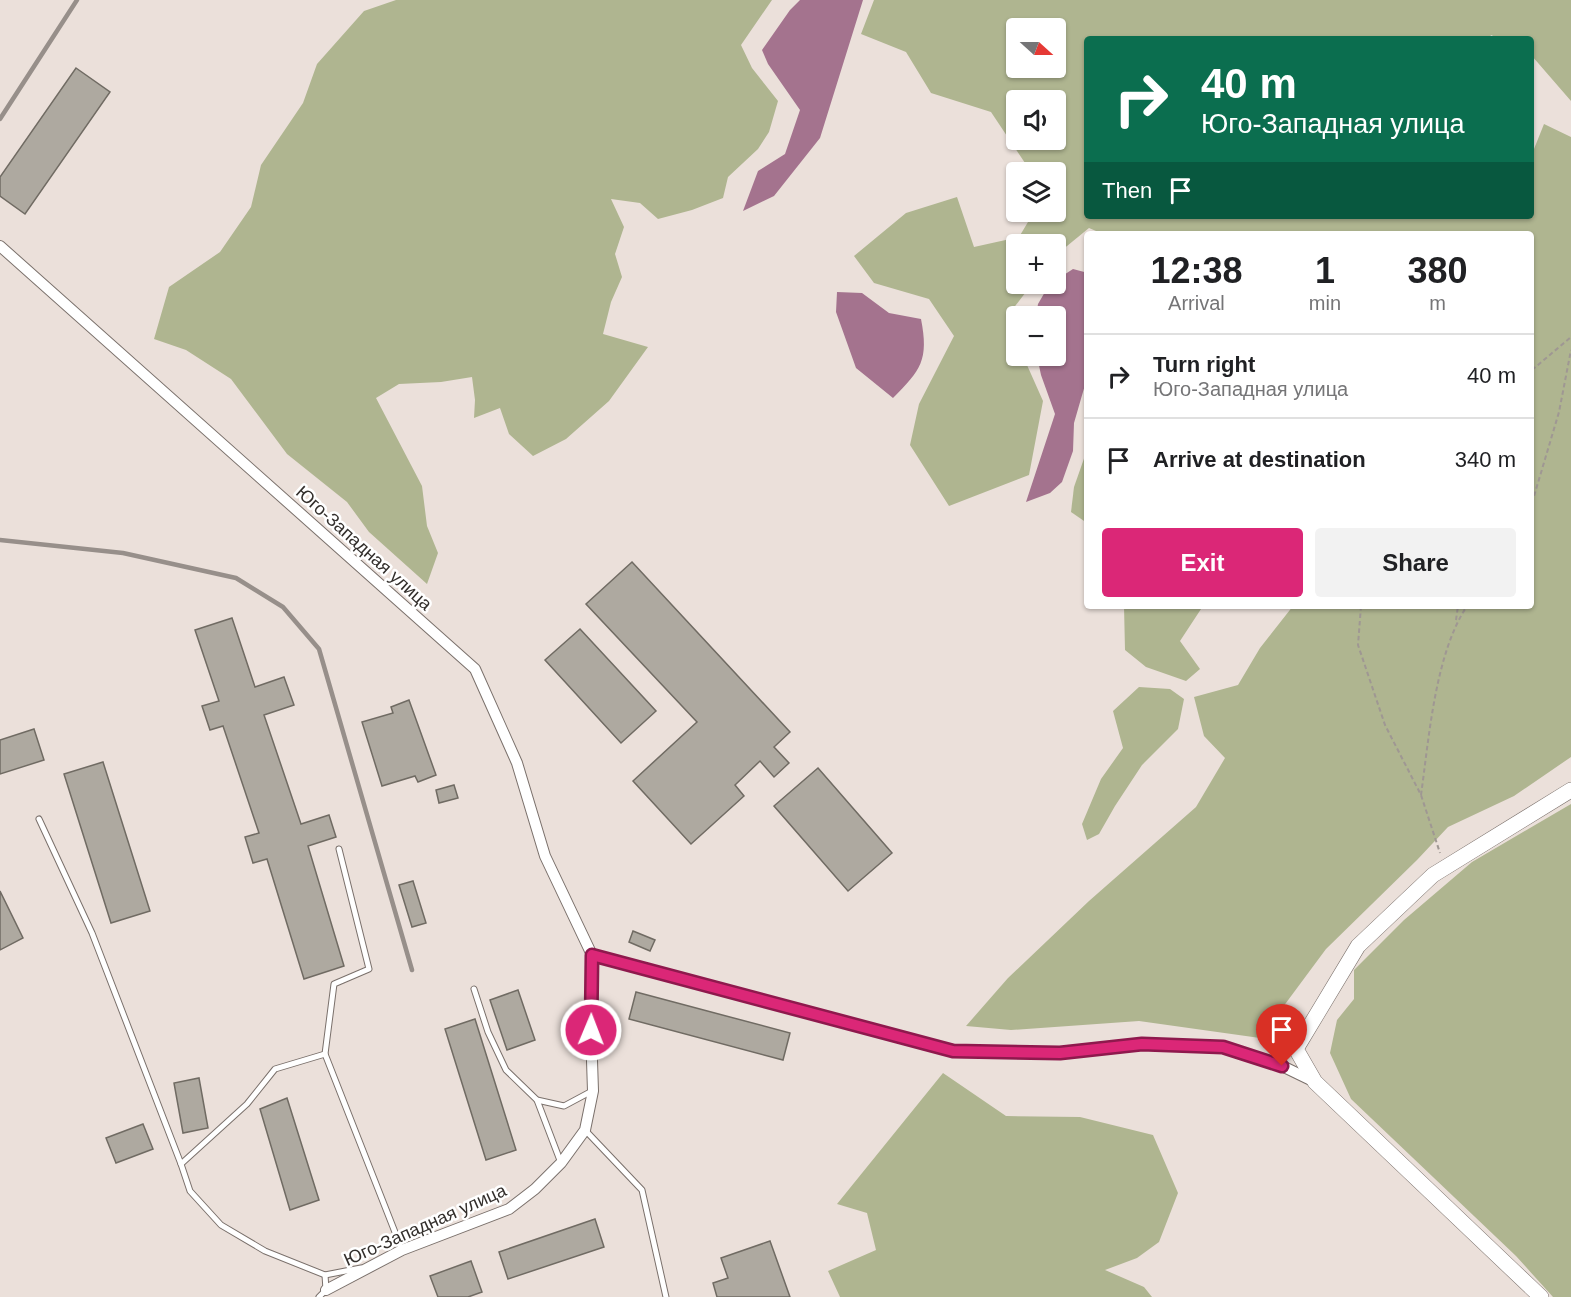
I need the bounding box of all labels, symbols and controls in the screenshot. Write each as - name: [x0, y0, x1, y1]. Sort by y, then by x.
- north arrow: [1006, 18, 1066, 78]
- map controls: [1006, 18, 1066, 366]
- icon: right: [1102, 60, 1180, 138]
- text: 40 m: [1201, 60, 1297, 107]
- button: sound: [1006, 90, 1066, 150]
- text: Юго-Западная улица: [1201, 109, 1465, 139]
- button: layers: [1006, 162, 1066, 222]
- icon: arrive: [1164, 174, 1197, 207]
- text: Then: [1102, 178, 1152, 203]
- button: +: [1006, 234, 1066, 294]
- text: 12:38: [1150, 250, 1242, 291]
- text: 1: [1315, 250, 1335, 291]
- text: 380: [1407, 250, 1468, 291]
- text: Arrival: [1168, 292, 1225, 314]
- text: min: [1309, 292, 1341, 314]
- text: m: [1429, 292, 1446, 314]
- button: −: [1006, 306, 1066, 366]
- text: Turn right: [1153, 352, 1255, 377]
- icon: right: [1102, 360, 1135, 393]
- text: 40 m: [1467, 363, 1516, 388]
- text: Юго-Западная улица: [1153, 378, 1348, 400]
- icon: arrive: [1102, 444, 1135, 477]
- text: Arrive at destination: [1153, 447, 1366, 472]
- text: 340 m: [1455, 447, 1516, 472]
- street label: Юго-Западная улица: [292, 482, 437, 615]
- button: Exit: [1102, 528, 1303, 597]
- button: Share: [1315, 528, 1516, 597]
- position arrow: [559, 998, 623, 1062]
- pin: [1256, 1004, 1307, 1066]
- icon: arrive: [1265, 1013, 1298, 1046]
- street label: Юго-Западная улица: [341, 1180, 510, 1270]

